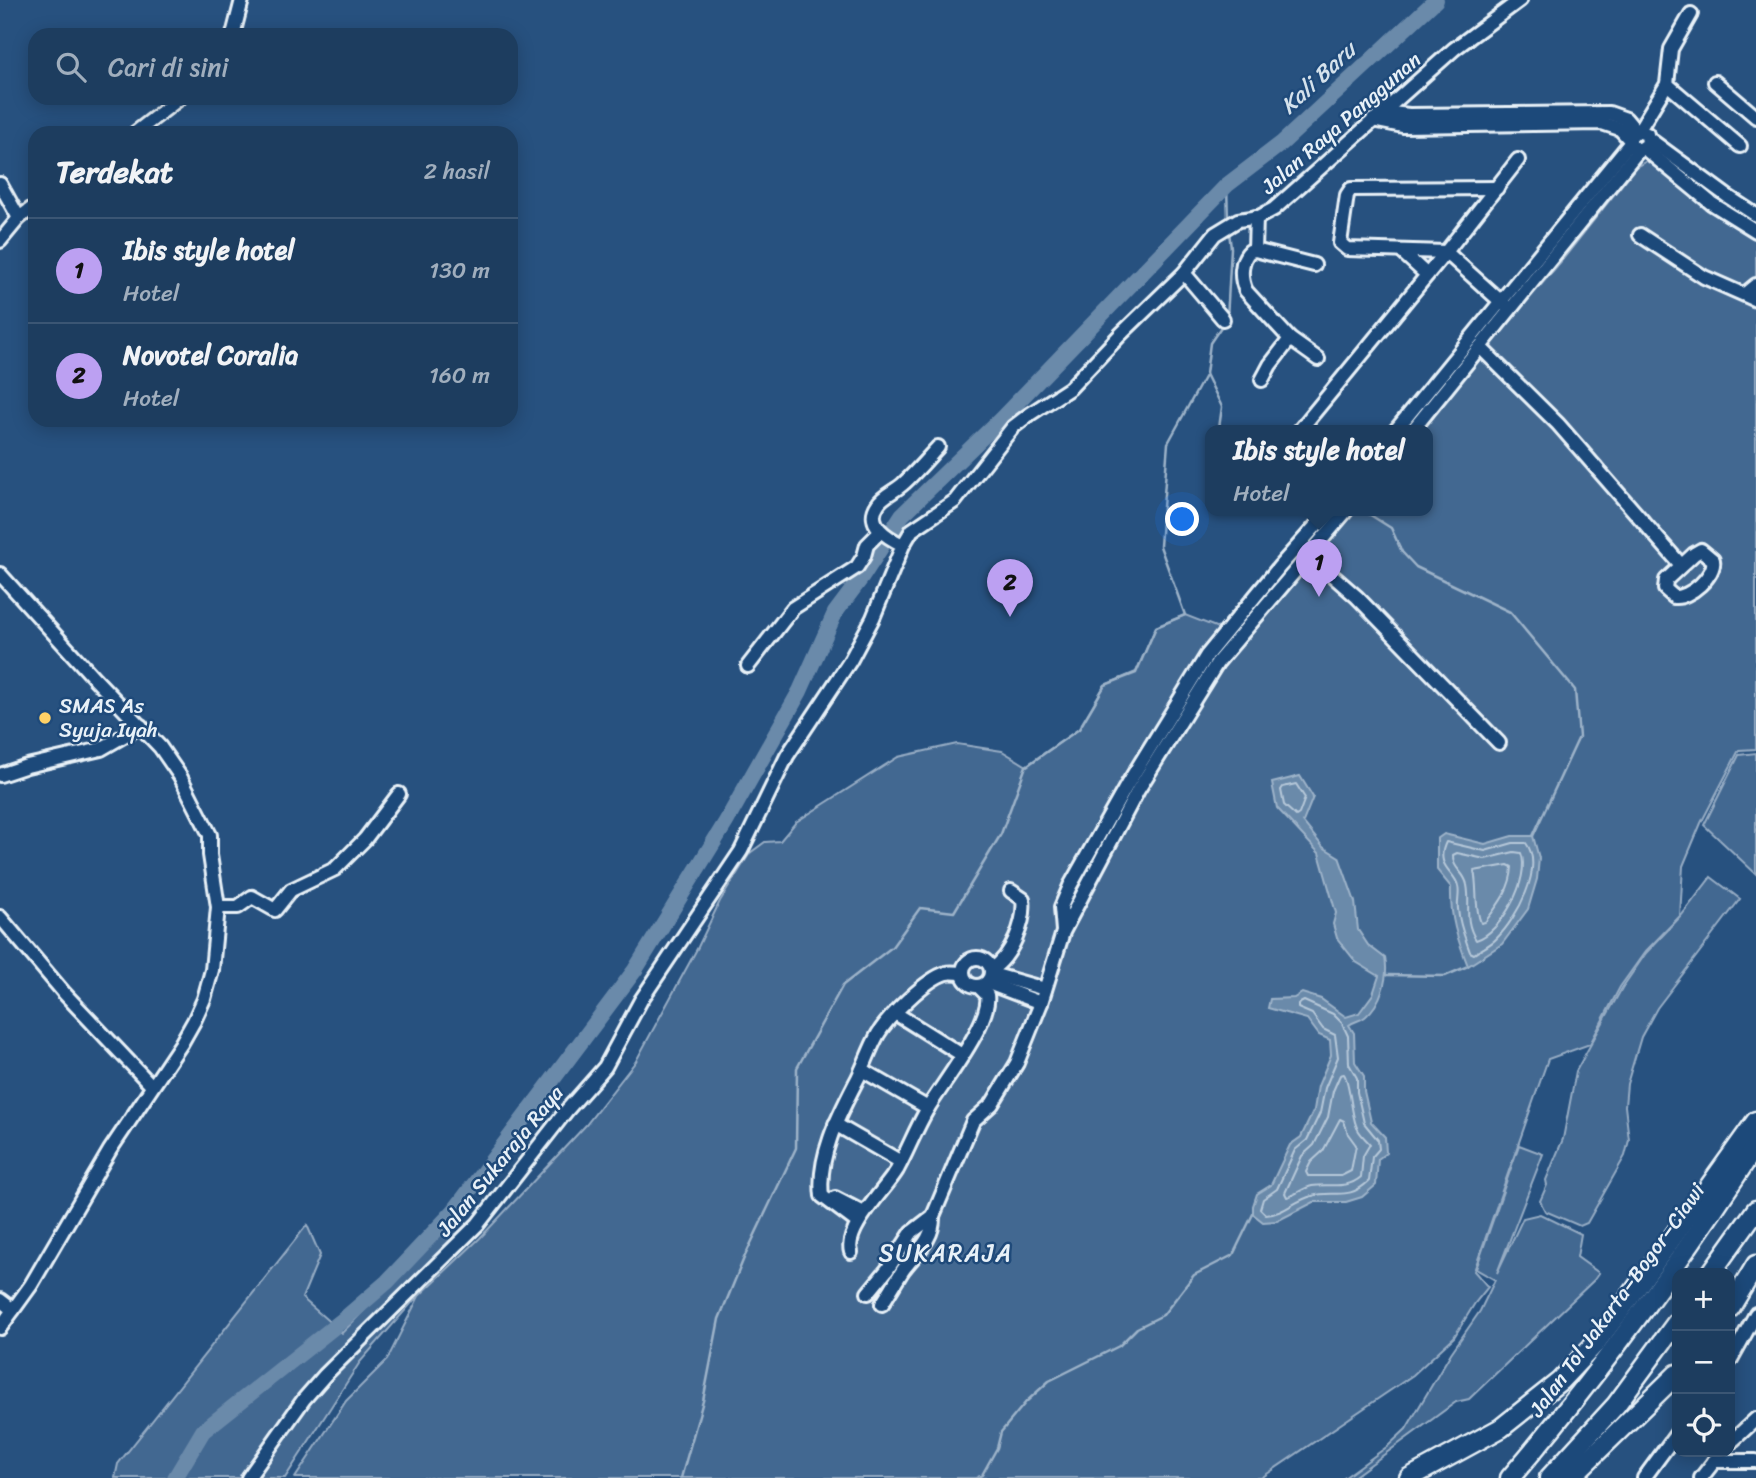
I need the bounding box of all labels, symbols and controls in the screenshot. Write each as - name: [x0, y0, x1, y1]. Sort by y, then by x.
- search box: [28, 28, 518, 105]
- water label: Kali Baru: [1270, 30, 1368, 125]
- street label: Jalan Raya Panggunan: [1251, 42, 1430, 205]
- text: Cari di sini: [108, 44, 229, 90]
- icon: search: [52, 48, 90, 86]
- text: Terdekat: [56, 145, 173, 199]
- text: 2 hasil: [424, 151, 490, 192]
- text: Ibis style hotel: [123, 227, 295, 273]
- text: 1: [74, 250, 84, 291]
- text: 130 m: [429, 250, 490, 291]
- text: Hotel: [123, 273, 179, 314]
- text: Novotel Coralia: [123, 332, 298, 378]
- text: 2: [72, 355, 86, 396]
- text: 160 m: [429, 355, 490, 396]
- text: Hotel: [123, 378, 179, 419]
- popup: [1205, 425, 1433, 516]
- text: Ibis style hotel: [1233, 427, 1405, 473]
- text: Hotel: [1233, 473, 1290, 514]
- your location: [1165, 502, 1199, 536]
- pin: 1: [1296, 539, 1342, 597]
- pin: 2: [987, 559, 1033, 617]
- place label: SMAS As Syuja Iyah: [59, 687, 158, 749]
- marker: SMAS As Syuja Iyah: [37, 710, 53, 726]
- street label: Jalan Sukaraja Raya: [426, 1076, 574, 1246]
- street label: Jalan Tol Jakarta–Bogor–Ciawi: [1518, 1174, 1716, 1426]
- district label: SUKARAJA: [879, 1232, 1013, 1274]
- map controls: [1672, 1268, 1735, 1457]
- button: +: [1672, 1268, 1735, 1331]
- button: −: [1672, 1331, 1735, 1394]
- button: locate: [1672, 1394, 1735, 1457]

